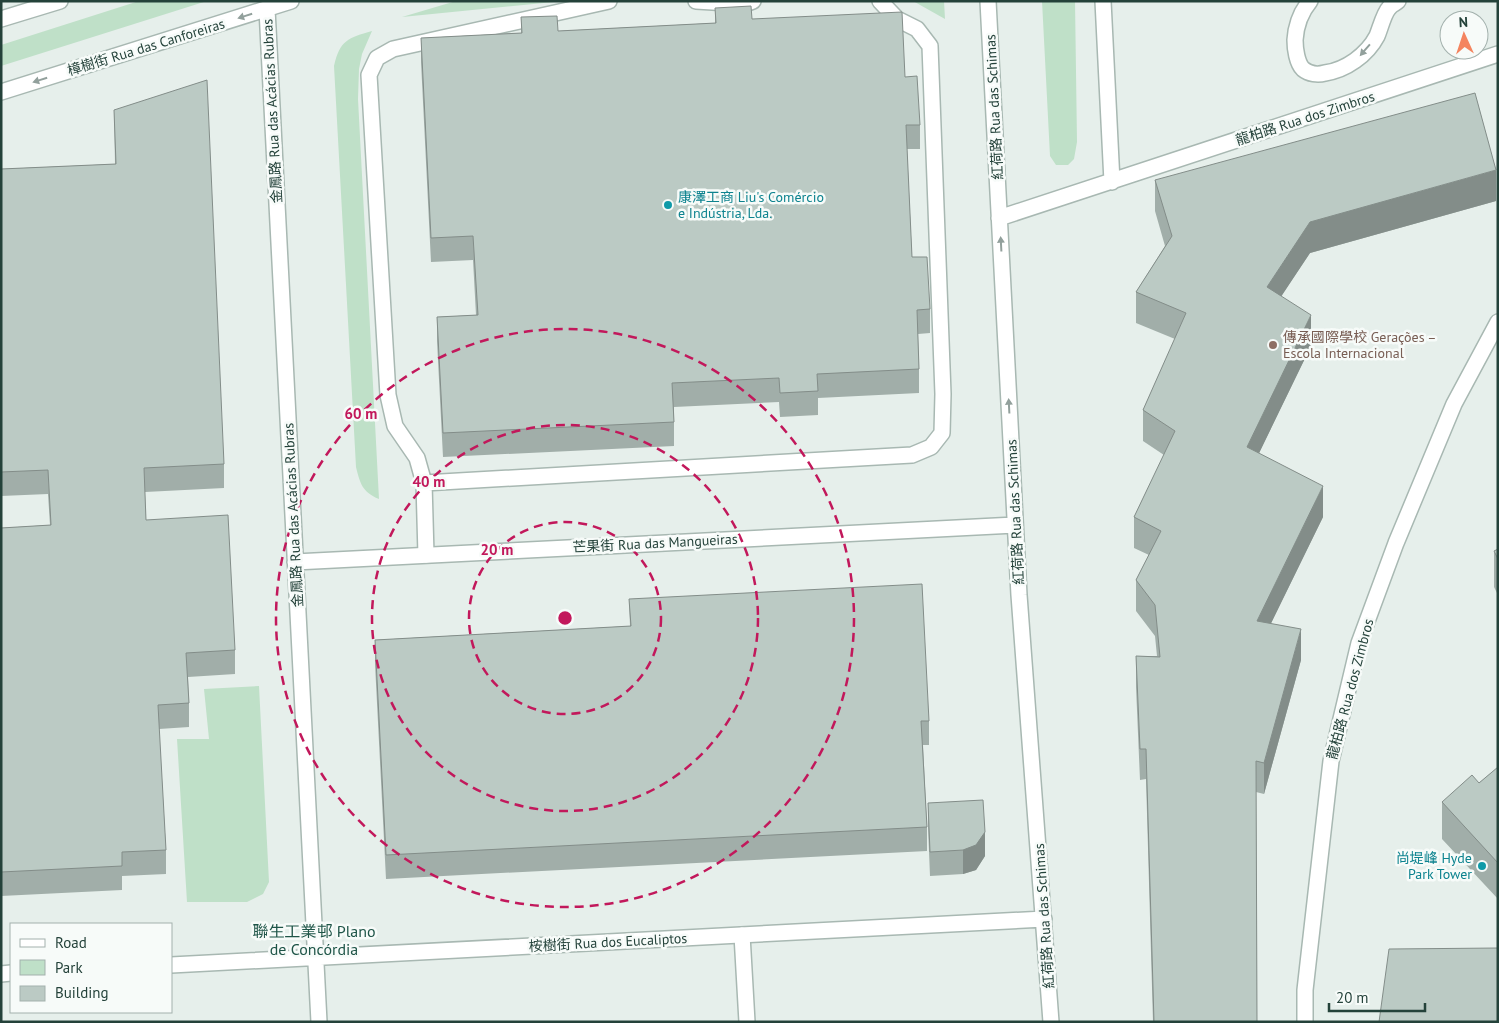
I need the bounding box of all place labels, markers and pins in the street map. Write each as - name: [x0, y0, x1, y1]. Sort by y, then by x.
- place label: 康澤工商 Liu's Comércio e Indústria, Lda.: [678, 188, 824, 222]
- marker: 康澤工商 Liu's Comércio e Indústria, Lda.: [662, 199, 674, 211]
- place label: 傳承國際學校 Gerações – Escola Internacional: [1283, 328, 1436, 362]
- marker: 傳承國際學校 Gerações – Escola Internacional: [1267, 339, 1279, 351]
- centre of rings: [556, 609, 574, 627]
- place label: 尚堤峰 Hyde Park Tower: [1396, 849, 1472, 883]
- marker: 尚堤峰 Hyde Park Tower: [1476, 860, 1488, 872]

